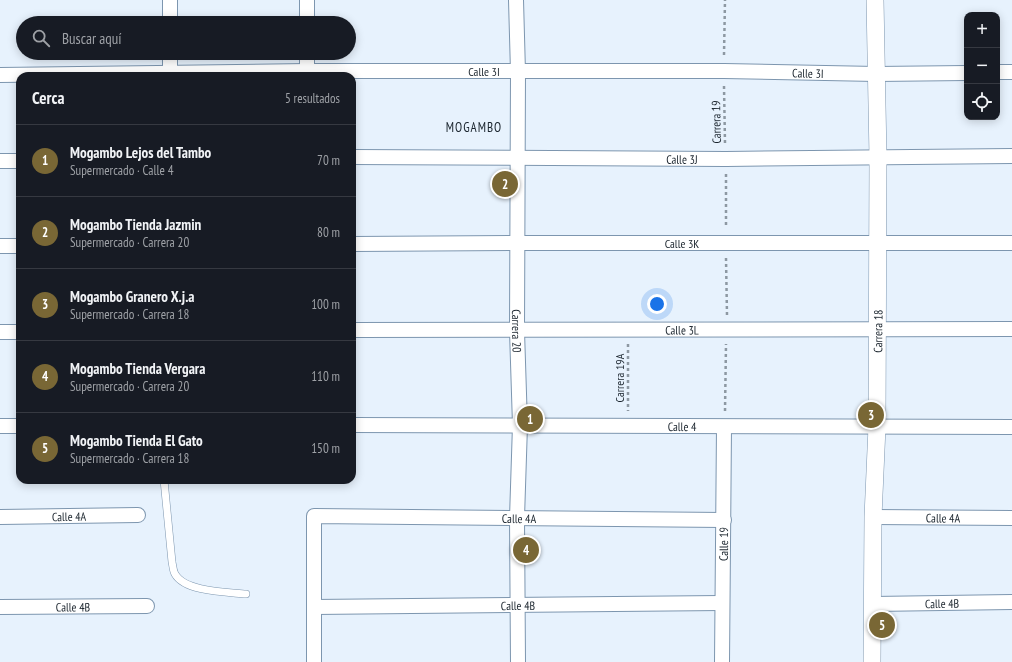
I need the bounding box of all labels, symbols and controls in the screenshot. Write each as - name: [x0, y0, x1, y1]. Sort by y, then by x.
- map controls: [964, 12, 1000, 120]
- button: +: [964, 12, 1000, 48]
- search box: [16, 16, 356, 60]
- icon: search: [30, 27, 52, 49]
- text: Buscar aquí: [62, 29, 122, 48]
- button: −: [964, 48, 1000, 84]
- street label: Calle 3I: [468, 64, 500, 79]
- street label: Calle 3I: [792, 65, 824, 80]
- button: locate: [964, 84, 1000, 120]
- text: Cerca: [32, 87, 65, 109]
- text: 5 resultados: [285, 90, 340, 107]
- street label: Carrera 19: [708, 100, 724, 144]
- district label: MOGAMBO: [446, 119, 502, 136]
- text: Mogambo Lejos del Tambo: [70, 143, 211, 162]
- street label: Calle 3J: [666, 151, 698, 166]
- text: 1: [42, 152, 48, 169]
- text: 70 m: [317, 152, 340, 169]
- text: Supermercado · Calle 4: [70, 162, 174, 179]
- pin: 2: [492, 169, 518, 199]
- text: Mogambo Tienda Jazmin: [70, 215, 201, 234]
- text: 2: [42, 224, 48, 241]
- text: 80 m: [317, 224, 340, 241]
- text: Supermercado · Carrera 20: [70, 234, 189, 251]
- street label: Calle 3K: [665, 236, 699, 251]
- text: Mogambo Granero X.j.a: [70, 287, 195, 306]
- your location: [647, 294, 667, 314]
- text: 3: [42, 296, 48, 313]
- text: 100 m: [311, 296, 340, 313]
- text: Supermercado · Carrera 18: [70, 306, 189, 323]
- street label: Carrera 20: [509, 309, 525, 353]
- street label: Carrera 18: [870, 309, 885, 353]
- street label: Calle 3L: [665, 322, 699, 337]
- street label: Carrera 19A: [612, 353, 627, 402]
- text: Mogambo Tienda Vergara: [70, 359, 205, 378]
- text: 4: [42, 368, 48, 385]
- text: 110 m: [311, 368, 340, 385]
- text: Supermercado · Carrera 20: [70, 378, 189, 395]
- pin: 3: [858, 400, 884, 430]
- pin: 1: [517, 404, 543, 434]
- street label: Calle 4: [668, 418, 697, 434]
- text: Mogambo Tienda El Gato: [70, 431, 203, 450]
- text: 5: [42, 440, 48, 457]
- text: 150 m: [311, 440, 340, 457]
- text: Supermercado · Carrera 18: [70, 450, 189, 467]
- street label: Calle 4A: [52, 508, 87, 524]
- street label: Calle 4A: [502, 510, 537, 526]
- street label: Calle 4A: [926, 510, 961, 525]
- street label: Calle 19: [715, 527, 731, 561]
- pin: 4: [513, 535, 539, 565]
- street label: Calle 4B: [925, 595, 960, 611]
- street label: Calle 4B: [501, 597, 536, 613]
- street label: Calle 4B: [56, 599, 91, 614]
- pin: 5: [869, 610, 895, 640]

